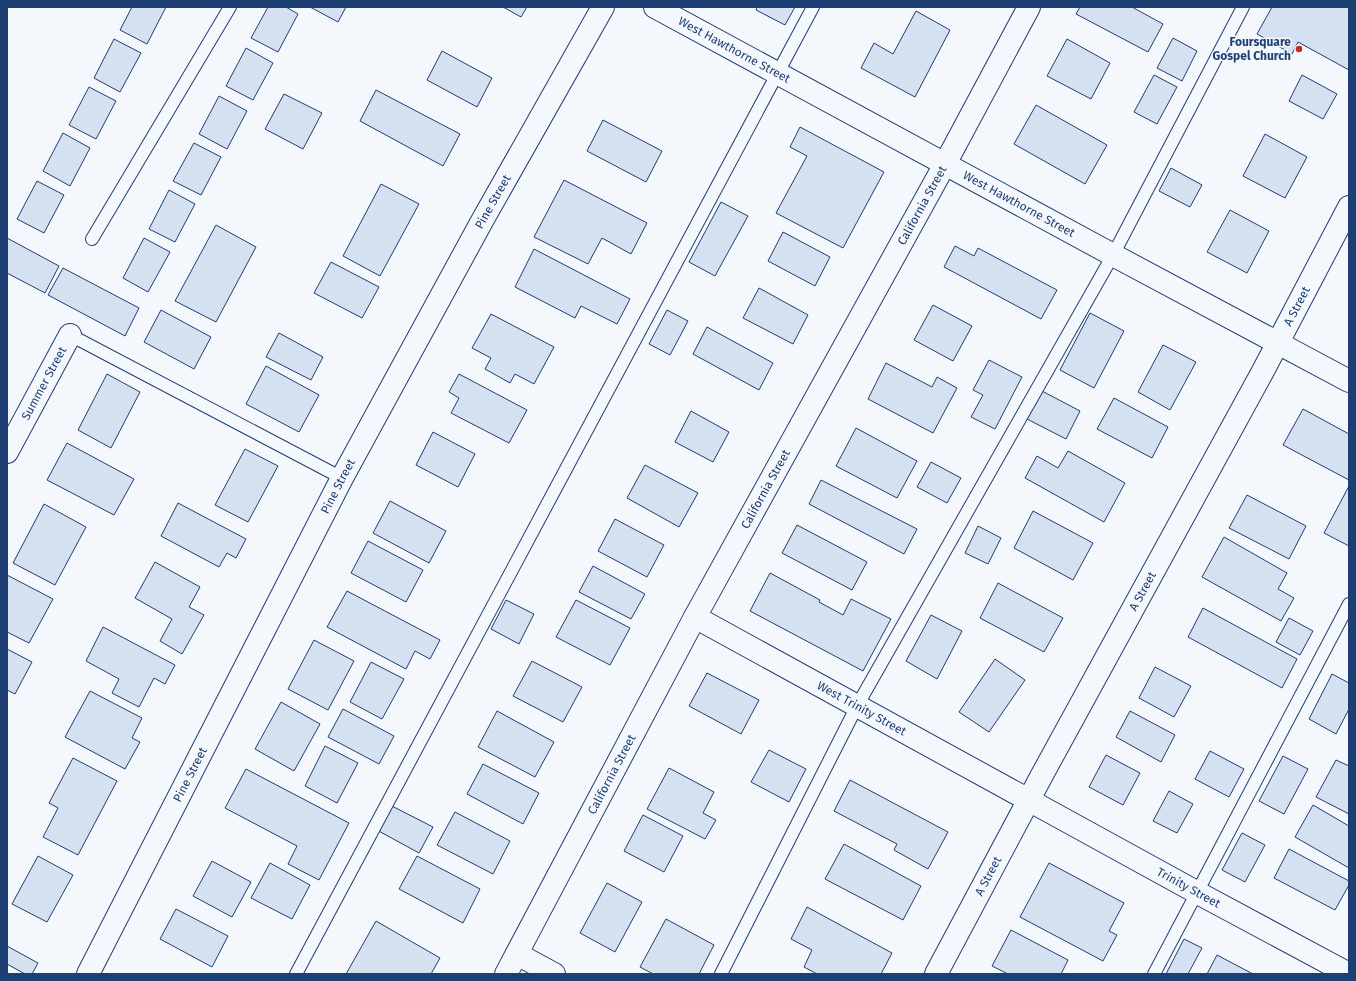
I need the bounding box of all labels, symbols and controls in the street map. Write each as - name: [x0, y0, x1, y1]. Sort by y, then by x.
- street label: West Hawthorne Street: [676, 14, 793, 86]
- place label: Foursquare Gospel Church: [1213, 35, 1291, 63]
- marker: Foursquare Gospel Church: [1294, 44, 1304, 54]
- street label: California Street: [895, 163, 950, 247]
- street label: West Hawthorne Street: [961, 168, 1078, 240]
- street label: Pine Street: [472, 172, 514, 231]
- street label: A Street: [1281, 284, 1313, 328]
- street label: Summer Street: [19, 344, 70, 422]
- street label: California Street: [738, 447, 793, 531]
- street label: Pine Street: [318, 456, 358, 516]
- street label: A Street: [1126, 569, 1159, 613]
- street label: West Trinity Street: [814, 678, 909, 739]
- street label: California Street: [585, 731, 639, 817]
- street label: Pine Street: [170, 744, 210, 804]
- street label: A Street: [972, 853, 1005, 898]
- street label: Trinity Street: [1154, 865, 1223, 911]

